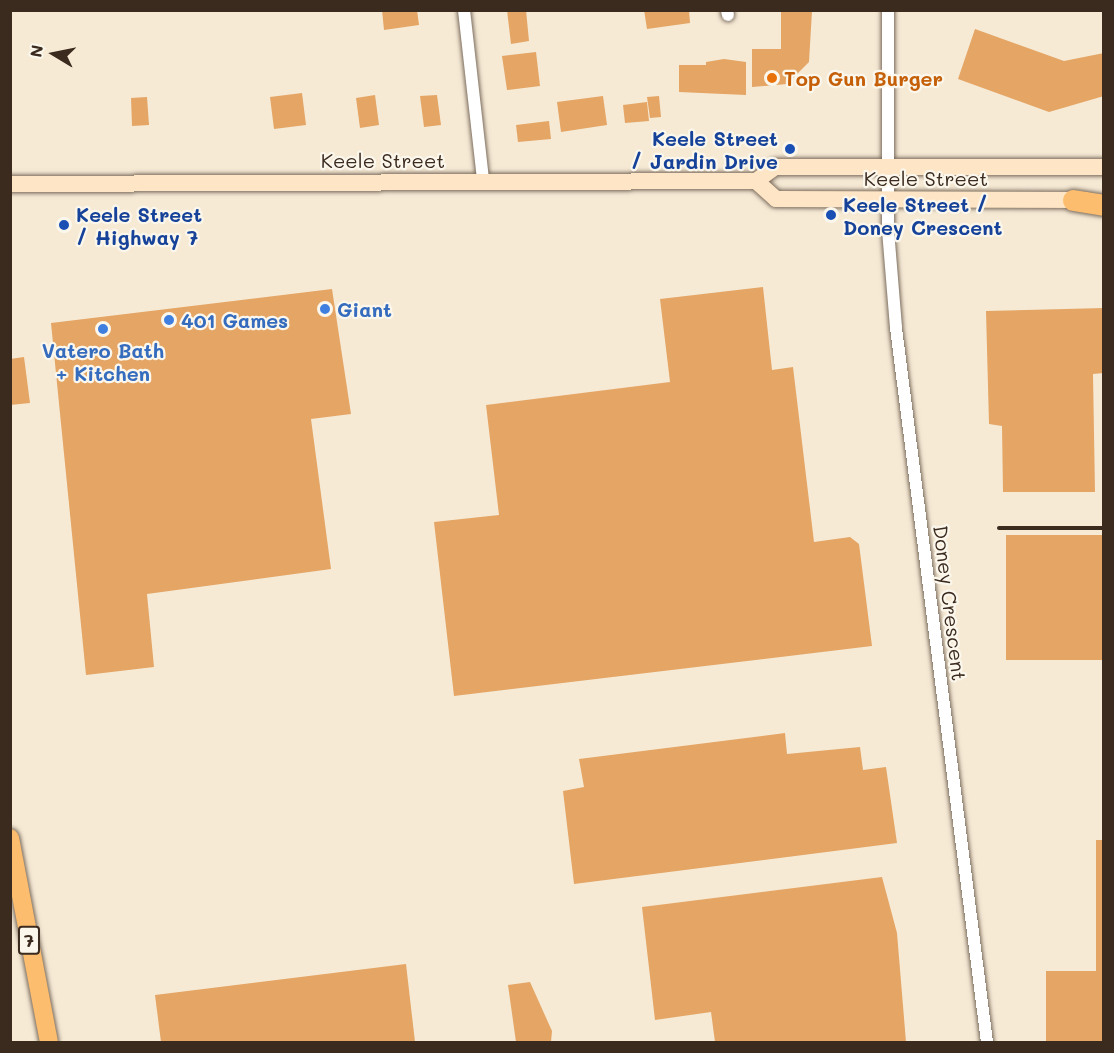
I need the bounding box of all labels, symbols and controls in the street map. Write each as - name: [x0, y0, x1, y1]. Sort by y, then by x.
- north arrow: [24, 24, 84, 84]
- text: N: [24, 43, 47, 59]
- place label: Top Gun Burger: [784, 66, 943, 90]
- marker: Top Gun Burger: [765, 71, 779, 85]
- place label: Keele Street / Jardin Drive: [631, 126, 778, 173]
- marker: Keele Street / Jardin Drive: [783, 142, 797, 156]
- street label: Keele Street: [321, 148, 445, 172]
- street label: Keele Street: [864, 166, 988, 190]
- place label: Keele Street / Doney Crescent: [843, 192, 1002, 239]
- place label: Keele Street / Highway 7: [76, 202, 202, 249]
- marker: Keele Street / Doney Crescent: [824, 208, 838, 222]
- marker: Keele Street / Highway 7: [57, 218, 71, 232]
- place label: Giant: [337, 297, 392, 321]
- marker: Giant: [318, 302, 332, 316]
- place label: 401 Games: [181, 308, 288, 332]
- marker: 401 Games: [162, 313, 176, 327]
- marker: Vatero Bath + Kitchen: [96, 322, 110, 336]
- place label: Vatero Bath + Kitchen: [42, 338, 164, 385]
- street label: Doney Crescent: [929, 524, 971, 682]
- road number: 7: [17, 925, 41, 955]

